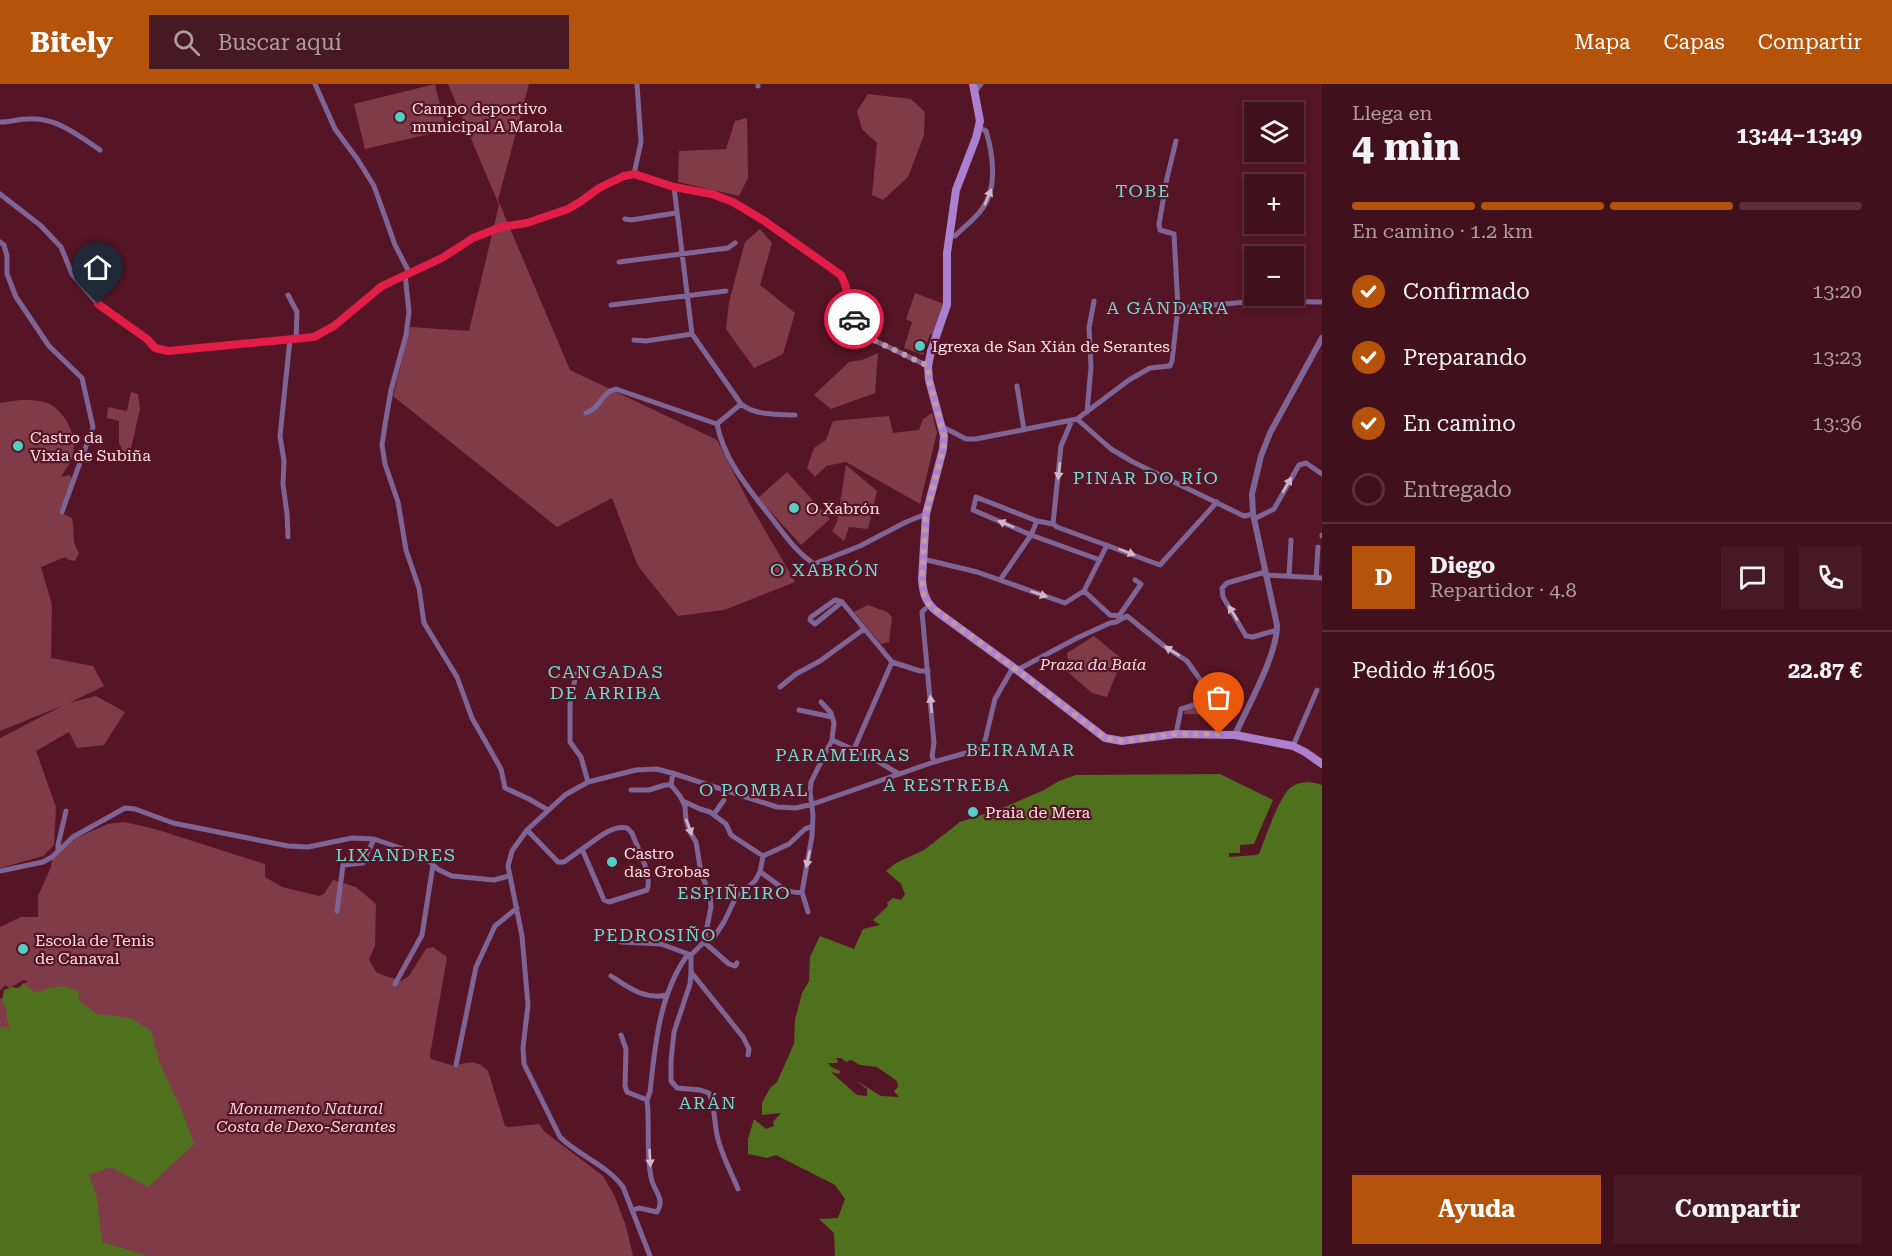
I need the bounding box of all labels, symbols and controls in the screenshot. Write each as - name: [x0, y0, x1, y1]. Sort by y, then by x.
- search box: [149, 15, 569, 69]
- text: Bitely: [30, 26, 113, 59]
- icon: search: [170, 26, 203, 59]
- text: Buscar aquí: [218, 30, 342, 55]
- text: Mapa: [1574, 30, 1630, 54]
- text: Capas: [1663, 30, 1725, 54]
- text: Compartir: [1758, 30, 1862, 54]
- place label: Campo deportivo municipal A Marola: [412, 99, 563, 136]
- text: Llega en: [1352, 101, 1432, 125]
- map controls: [1244, 102, 1304, 306]
- button: layers: [1244, 102, 1304, 162]
- marker: Campo deportivo municipal A Marola: [393, 110, 407, 124]
- text: 13:44–13:49: [1736, 123, 1862, 148]
- text: 4 min: [1352, 124, 1460, 170]
- button: +: [1244, 174, 1304, 234]
- district label: TOBE: [1115, 180, 1171, 201]
- one-way arrow: [983, 187, 993, 205]
- text: En camino · 1.2 km: [1352, 219, 1533, 243]
- pin: [72, 242, 123, 304]
- button: −: [1244, 246, 1304, 306]
- icon: home: [81, 251, 114, 284]
- icon: check: [1352, 275, 1385, 308]
- text: Confirmado: [1403, 279, 1530, 304]
- text: 13:20: [1812, 279, 1862, 303]
- courier: [824, 289, 884, 349]
- district label: A GÁNDARA: [1106, 297, 1230, 318]
- icon: car: [838, 303, 871, 336]
- place label: Igrexa de San Xián de Serantes: [932, 337, 1170, 356]
- marker: Igrexa de San Xián de Serantes: [913, 339, 927, 353]
- icon: check: [1352, 341, 1385, 374]
- text: Preparando: [1403, 345, 1527, 370]
- text: 13:23: [1812, 345, 1862, 369]
- icon: check: [1352, 407, 1385, 440]
- text: En camino: [1403, 411, 1516, 436]
- text: 13:36: [1812, 411, 1862, 435]
- place label: Castro da Vixía de Subiña: [30, 428, 151, 465]
- marker: Castro da Vixía de Subiña: [11, 439, 25, 453]
- one-way arrow: [1054, 462, 1063, 481]
- district label: PINAR DO RÍO: [1073, 467, 1219, 488]
- one-way arrow: [1282, 477, 1293, 493]
- text: Entregado: [1403, 477, 1512, 502]
- place label: O Xabrón: [806, 499, 880, 518]
- marker: O Xabrón: [787, 501, 801, 515]
- one-way arrow: [997, 519, 1015, 528]
- button: chat: [1721, 546, 1784, 609]
- button: phone: [1799, 546, 1862, 609]
- one-way arrow: [1118, 548, 1136, 558]
- text: Diego: [1430, 553, 1495, 578]
- district label: O XABRÓN: [770, 559, 880, 580]
- text: D: [1375, 565, 1392, 590]
- text: Repartidor · 4.8: [1430, 578, 1577, 602]
- one-way arrow: [1030, 590, 1048, 600]
- one-way arrow: [1227, 605, 1238, 621]
- one-way arrow: [1164, 646, 1180, 657]
- park label: Praza da Baía: [1039, 655, 1147, 674]
- text: Pedido #1605: [1352, 658, 1495, 683]
- text: 22.87 €: [1788, 658, 1862, 683]
- district label: CANGADAS DE ARRIBA: [548, 661, 664, 703]
- pin: [1193, 672, 1244, 734]
- icon: bag: [1202, 681, 1235, 714]
- one-way arrow: [926, 694, 936, 713]
- district label: BEIRAMAR: [966, 739, 1076, 760]
- district label: PARAMEIRAS: [775, 744, 911, 765]
- district label: A RESTREBA: [883, 774, 1011, 795]
- district label: O POMBAL: [699, 779, 809, 800]
- place label: Praia de Mera: [985, 803, 1091, 822]
- marker: Praia de Mera: [966, 805, 980, 819]
- one-way arrow: [685, 818, 695, 836]
- district label: LIXANDRES: [335, 844, 457, 865]
- place label: Castro das Grobas: [624, 844, 710, 881]
- one-way arrow: [803, 850, 812, 869]
- marker: Castro das Grobas: [605, 855, 619, 869]
- district label: ESPIÑEIRO: [677, 882, 791, 903]
- district label: PEDROSIÑO: [593, 924, 717, 945]
- place label: Escola de Tenis de Canaval: [35, 931, 154, 968]
- marker: Escola de Tenis de Canaval: [16, 942, 30, 956]
- district label: ARÁN: [679, 1092, 737, 1113]
- park label: Monumento Natural Costa de Dexo-Serantes: [216, 1099, 396, 1136]
- one-way arrow: [645, 1148, 655, 1167]
- button: Ayuda: [1352, 1175, 1601, 1244]
- button: Compartir: [1613, 1175, 1862, 1244]

